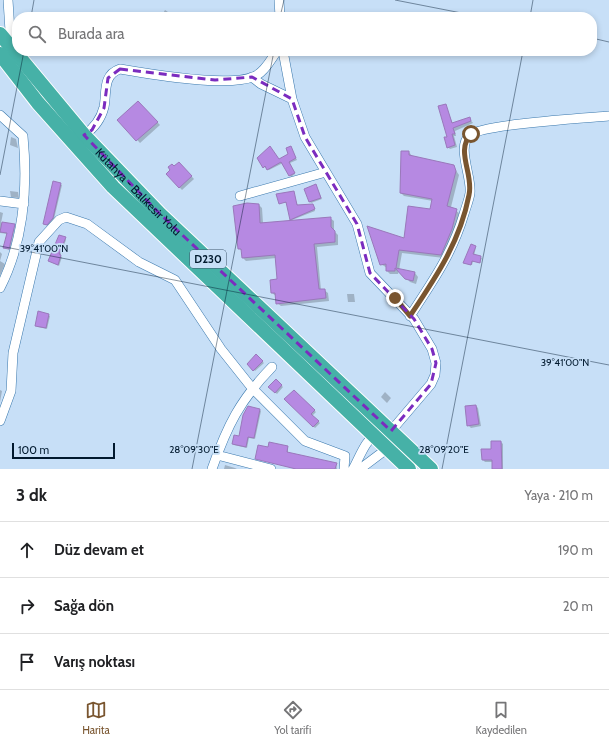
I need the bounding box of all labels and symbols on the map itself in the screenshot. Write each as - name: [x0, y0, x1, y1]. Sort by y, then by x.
- route start: [462, 125, 480, 143]
- street label: Kütahya - Balıkesir Yolu: [93, 145, 185, 238]
- text: 39°41'00"N: [20, 242, 68, 255]
- road number: D230: [190, 250, 226, 268]
- route end: [386, 289, 404, 307]
- text: 39°41'00"N: [541, 356, 589, 369]
- scale bar: [12, 441, 115, 460]
- text: 28°09'30"E: [169, 443, 219, 456]
- text: 28°09'20"E: [419, 443, 469, 456]

